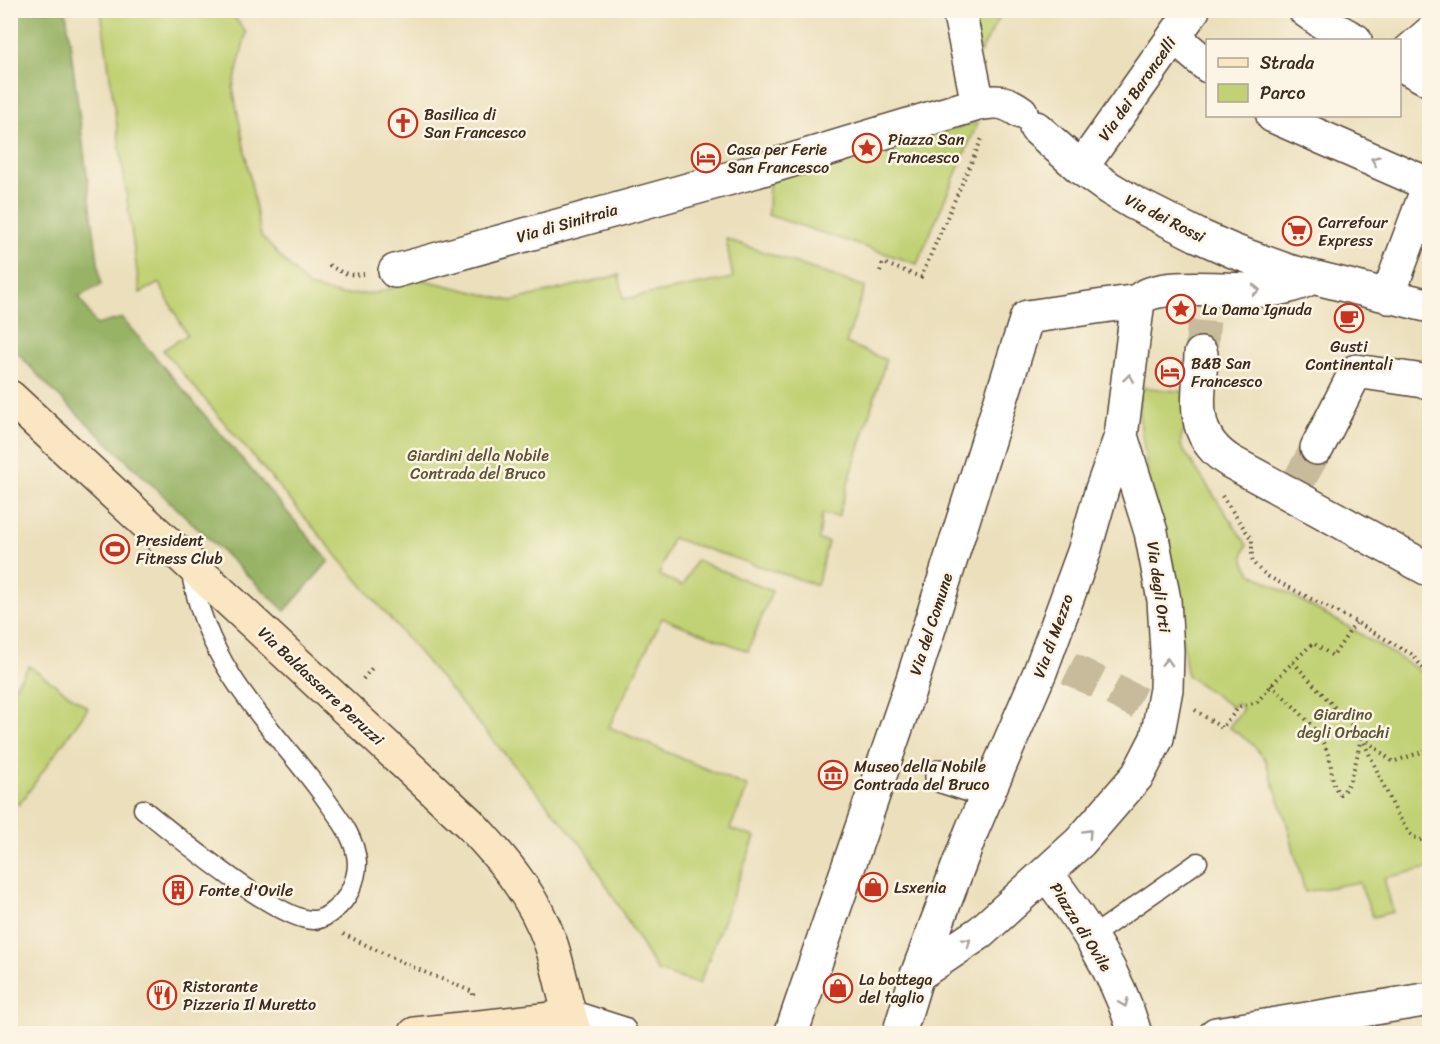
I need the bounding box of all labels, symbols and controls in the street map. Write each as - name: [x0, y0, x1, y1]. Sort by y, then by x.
- street label: Via dei Baroncelli: [1090, 30, 1184, 147]
- legend: [1206, 39, 1401, 117]
- text: Strada: [1260, 47, 1315, 79]
- text: Parco: [1260, 77, 1305, 109]
- place label: Basilica di San Francesco: [424, 100, 526, 147]
- church icon: Basilica di San Francesco: [387, 107, 419, 139]
- place label: Piazza San Francesco: [888, 125, 965, 172]
- place icon: Piazza San Francesco: [851, 132, 883, 164]
- place label: Casa per Ferie San Francesco: [727, 135, 829, 182]
- hotel icon: Casa per Ferie San Francesco: [690, 142, 722, 174]
- one-way arrow: [1371, 155, 1382, 167]
- street label: Via dei Rossi: [1120, 185, 1211, 251]
- street label: Via di Sinitraia: [513, 194, 622, 251]
- place label: Carrefour Express: [1318, 208, 1389, 255]
- supermarket icon: Carrefour Express: [1281, 215, 1313, 247]
- one-way arrow: [1252, 284, 1261, 296]
- place icon: La Dama Ignuda: [1165, 293, 1197, 325]
- place label: La Dama Ignuda: [1202, 295, 1313, 324]
- cafe icon: Gusti Continentali: [1333, 302, 1365, 334]
- place label: Gusti Continentali: [1305, 332, 1393, 379]
- place label: B&B San Francesco: [1191, 349, 1262, 396]
- hotel icon: B&B San Francesco: [1154, 356, 1186, 388]
- one-way arrow: [1122, 373, 1134, 383]
- park label: Giardini della Nobile Contrada del Bruco: [407, 441, 549, 488]
- place label: President Fitness Club: [136, 526, 223, 573]
- sports icon: President Fitness Club: [99, 533, 131, 565]
- street label: Via degli Orti: [1138, 540, 1180, 635]
- street label: Via del Comune: [901, 569, 961, 679]
- street label: Via di Mezzo: [1024, 590, 1082, 682]
- street label: Via Baldassarre Peruzzi: [251, 619, 392, 753]
- one-way arrow: [1161, 657, 1173, 666]
- park label: Giardino degli Orbachi: [1297, 700, 1390, 747]
- place label: Museo della Nobile Contrada del Bruco: [854, 752, 990, 799]
- museum icon: Museo della Nobile Contrada del Bruco: [817, 759, 849, 791]
- one-way arrow: [1081, 829, 1092, 839]
- shop icon: Lsxenia: [857, 871, 889, 903]
- place label: Lsxenia: [894, 873, 946, 902]
- building icon: Fonte d'Ovile: [162, 874, 194, 906]
- place label: Fonte d'Ovile: [199, 876, 293, 905]
- street label: Piazza di Ovile: [1042, 876, 1120, 978]
- one-way arrow: [961, 938, 972, 949]
- place label: La bottega del taglio: [859, 965, 933, 1012]
- place label: Ristorante Pizzeria Il Muretto: [183, 972, 316, 1019]
- shop icon: La bottega del taglio: [822, 972, 854, 1004]
- restaurant icon: Ristorante Pizzeria Il Muretto: [146, 979, 178, 1011]
- one-way arrow: [1117, 997, 1129, 1008]

